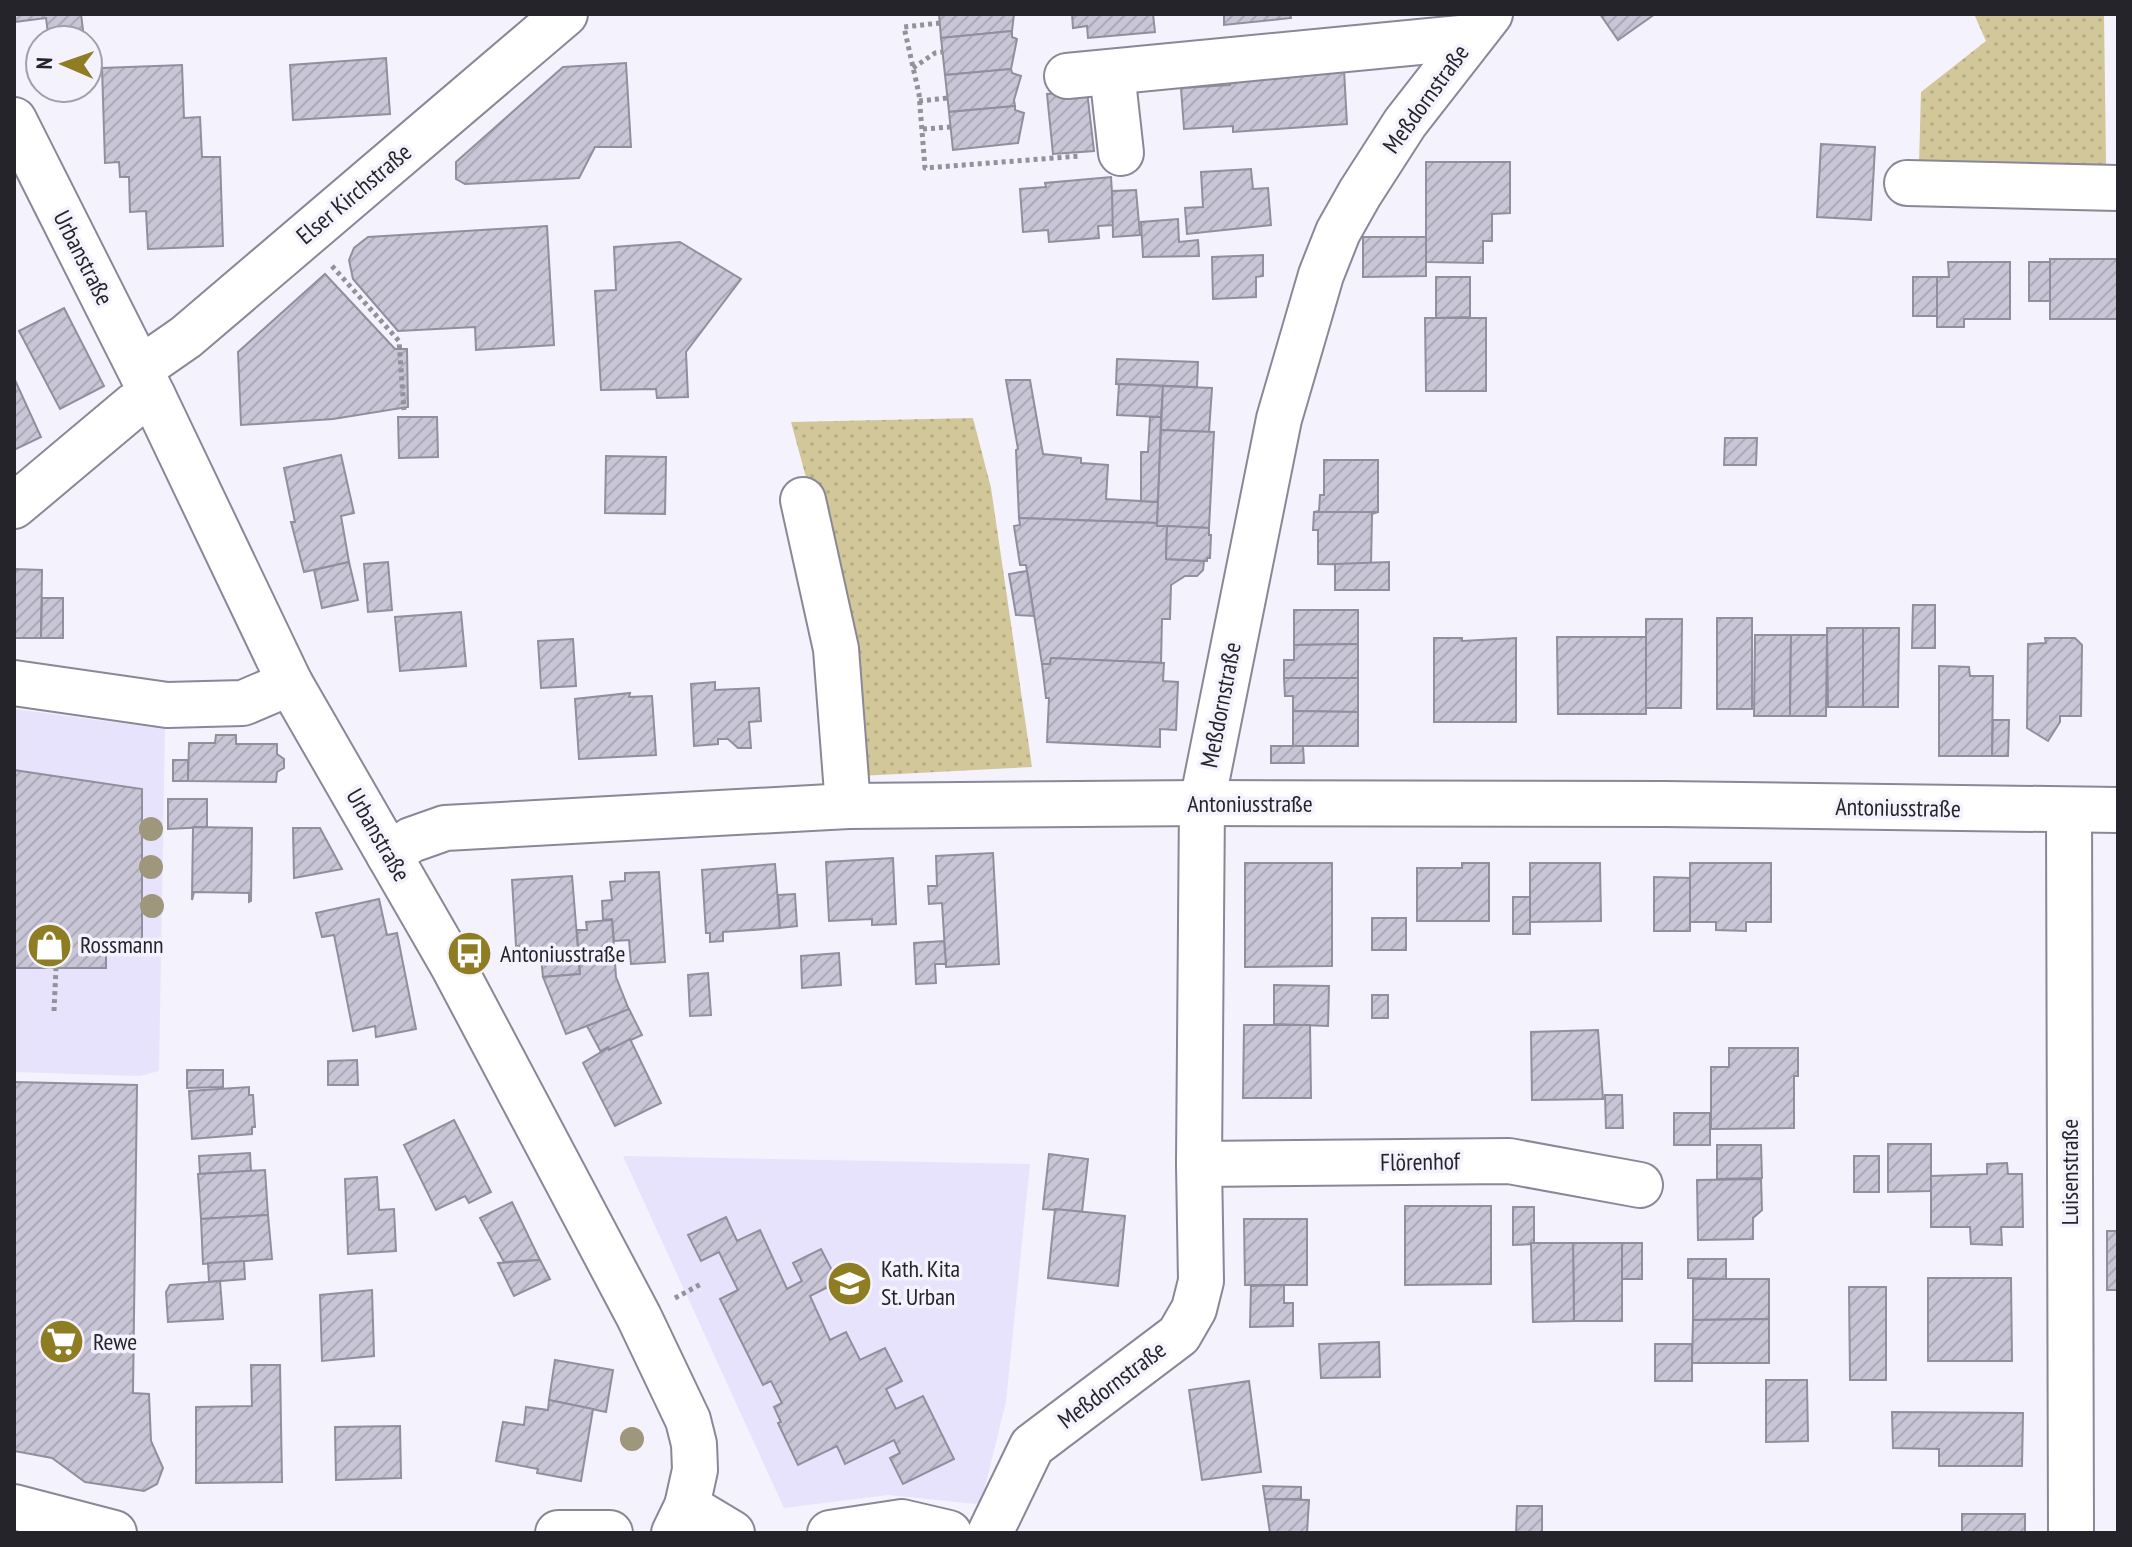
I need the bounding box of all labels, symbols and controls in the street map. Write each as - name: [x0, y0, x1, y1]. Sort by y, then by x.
- north arrow: [24, 24, 104, 104]
- street label: Meßdornstraße: [1376, 38, 1476, 159]
- text: N: [30, 57, 58, 70]
- street label: Elser Kirchstraße: [290, 136, 418, 251]
- street label: Urbanstraße: [46, 205, 120, 310]
- street label: Meßdornstraße: [1193, 639, 1248, 770]
- street label: Urbanstraße: [339, 783, 417, 887]
- street label: Antoniusstraße: [1187, 788, 1313, 819]
- street label: Antoniusstraße: [1835, 791, 1961, 824]
- shop icon: Rossmann: [25, 921, 73, 969]
- place label: Rossmann: [80, 929, 163, 960]
- bus stop icon: Antoniusstraße: [445, 930, 493, 978]
- place label: Antoniusstraße: [500, 938, 625, 969]
- street label: Luisenstraße: [2054, 1119, 2085, 1225]
- street label: Flörenhof: [1380, 1145, 1461, 1178]
- place label: Kath. Kita St. Urban: [881, 1253, 960, 1312]
- school or university icon: Kath. Kita St. Urban: [826, 1259, 874, 1307]
- supermarket icon: Rewe: [38, 1318, 86, 1366]
- place label: Rewe: [93, 1326, 137, 1357]
- street label: Meßdornstraße: [1052, 1334, 1172, 1435]

